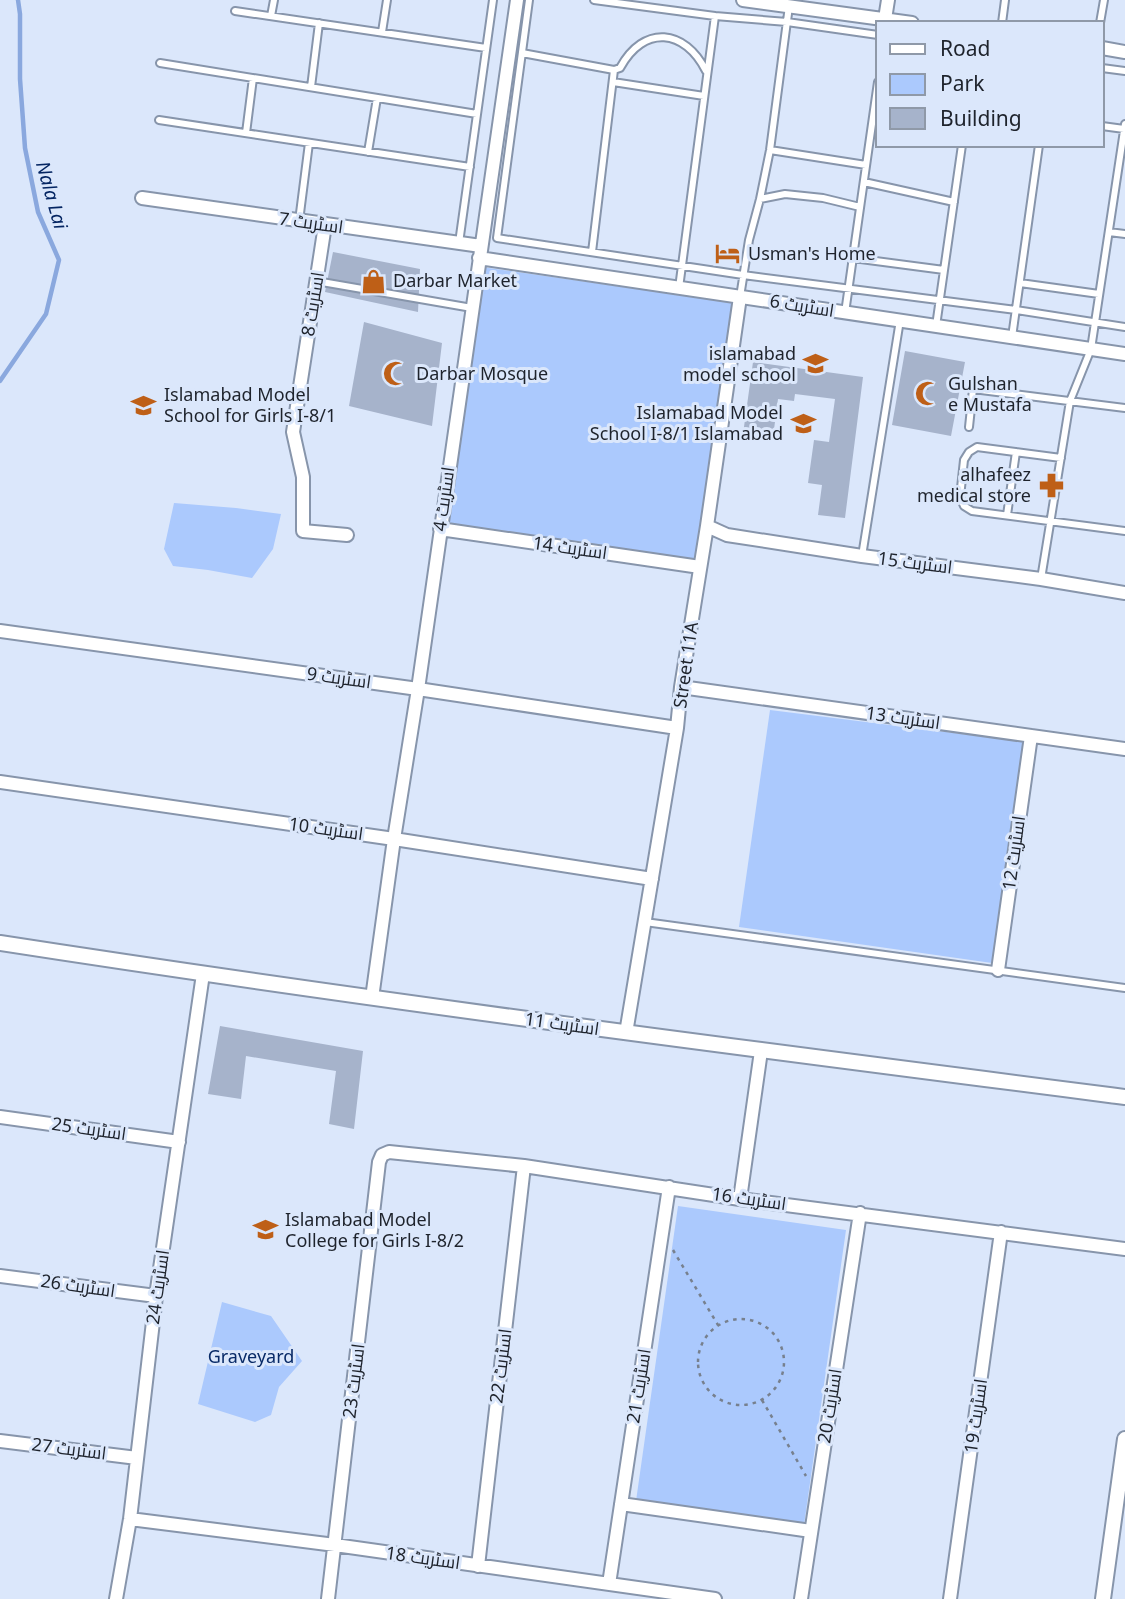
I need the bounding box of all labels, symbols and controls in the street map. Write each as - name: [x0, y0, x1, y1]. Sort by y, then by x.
- legend: [876, 21, 1104, 147]
- text: Road: [940, 34, 990, 62]
- text: Park: [940, 69, 985, 97]
- text: Building: [940, 104, 1022, 132]
- water label: Nala Lai: [30, 158, 74, 233]
- street label: اسٹریٹ 7: [277, 206, 345, 238]
- hotel icon: Usman's Home: [714, 240, 742, 268]
- place label: Usman's Home: [748, 241, 876, 265]
- shop icon: Darbar Market: [359, 267, 387, 295]
- place label: Darbar Market: [393, 268, 518, 292]
- street label: اسٹریٹ 8: [295, 270, 329, 338]
- street label: اسٹریٹ 6: [768, 288, 836, 322]
- place label: islamabad model school: [683, 341, 796, 386]
- school or university icon: islamabad model school: [802, 350, 830, 378]
- mosque icon: Darbar Mosque: [382, 360, 410, 388]
- place label: Darbar Mosque: [416, 361, 548, 385]
- place label: Gulshan e Mustafa: [948, 371, 1032, 416]
- mosque icon: Gulshan e Mustafa: [914, 380, 942, 408]
- place label: Islamabad Model School for Girls I-8/1: [164, 382, 336, 427]
- school or university icon: Islamabad Model School for Girls I-8/1: [130, 391, 158, 419]
- place label: Islamabad Model School I-8/1 Islamabad: [590, 400, 783, 445]
- school or university icon: Islamabad Model School I-8/1 Islamabad: [789, 409, 817, 437]
- place label: alhafeez medical store: [917, 462, 1031, 507]
- street label: اسٹریٹ 4: [427, 465, 459, 533]
- pharmacy icon: alhafeez medical store: [1037, 471, 1065, 499]
- street label: اسٹریٹ 14: [531, 530, 609, 564]
- street label: اسٹریٹ 15: [876, 546, 954, 579]
- street label: Street 11A: [667, 620, 703, 710]
- street label: اسٹریٹ 9: [305, 661, 373, 693]
- street label: اسٹریٹ 13: [864, 700, 942, 734]
- street label: اسٹریٹ 10: [287, 811, 365, 845]
- street label: اسٹریٹ 12: [996, 814, 1030, 892]
- street label: اسٹریٹ 11: [523, 1006, 601, 1040]
- street label: اسٹریٹ 25: [50, 1111, 128, 1145]
- street label: اسٹریٹ 16: [710, 1181, 788, 1215]
- place label: Islamabad Model College for Girls I-8/2: [285, 1207, 464, 1252]
- school or university icon: Islamabad Model College for Girls I-8/2: [251, 1216, 279, 1244]
- street label: اسٹریٹ 24: [140, 1248, 174, 1326]
- street label: اسٹریٹ 26: [39, 1268, 117, 1302]
- street label: اسٹریٹ 22: [484, 1327, 517, 1405]
- street label: اسٹریٹ 23: [337, 1342, 370, 1420]
- park label: Graveyard: [208, 1344, 294, 1368]
- street label: اسٹریٹ 21: [620, 1347, 656, 1425]
- street label: اسٹریٹ 20: [811, 1367, 847, 1445]
- street label: اسٹریٹ 19: [958, 1377, 992, 1455]
- street label: اسٹریٹ 27: [30, 1432, 108, 1465]
- street label: اسٹریٹ 18: [384, 1540, 462, 1574]

